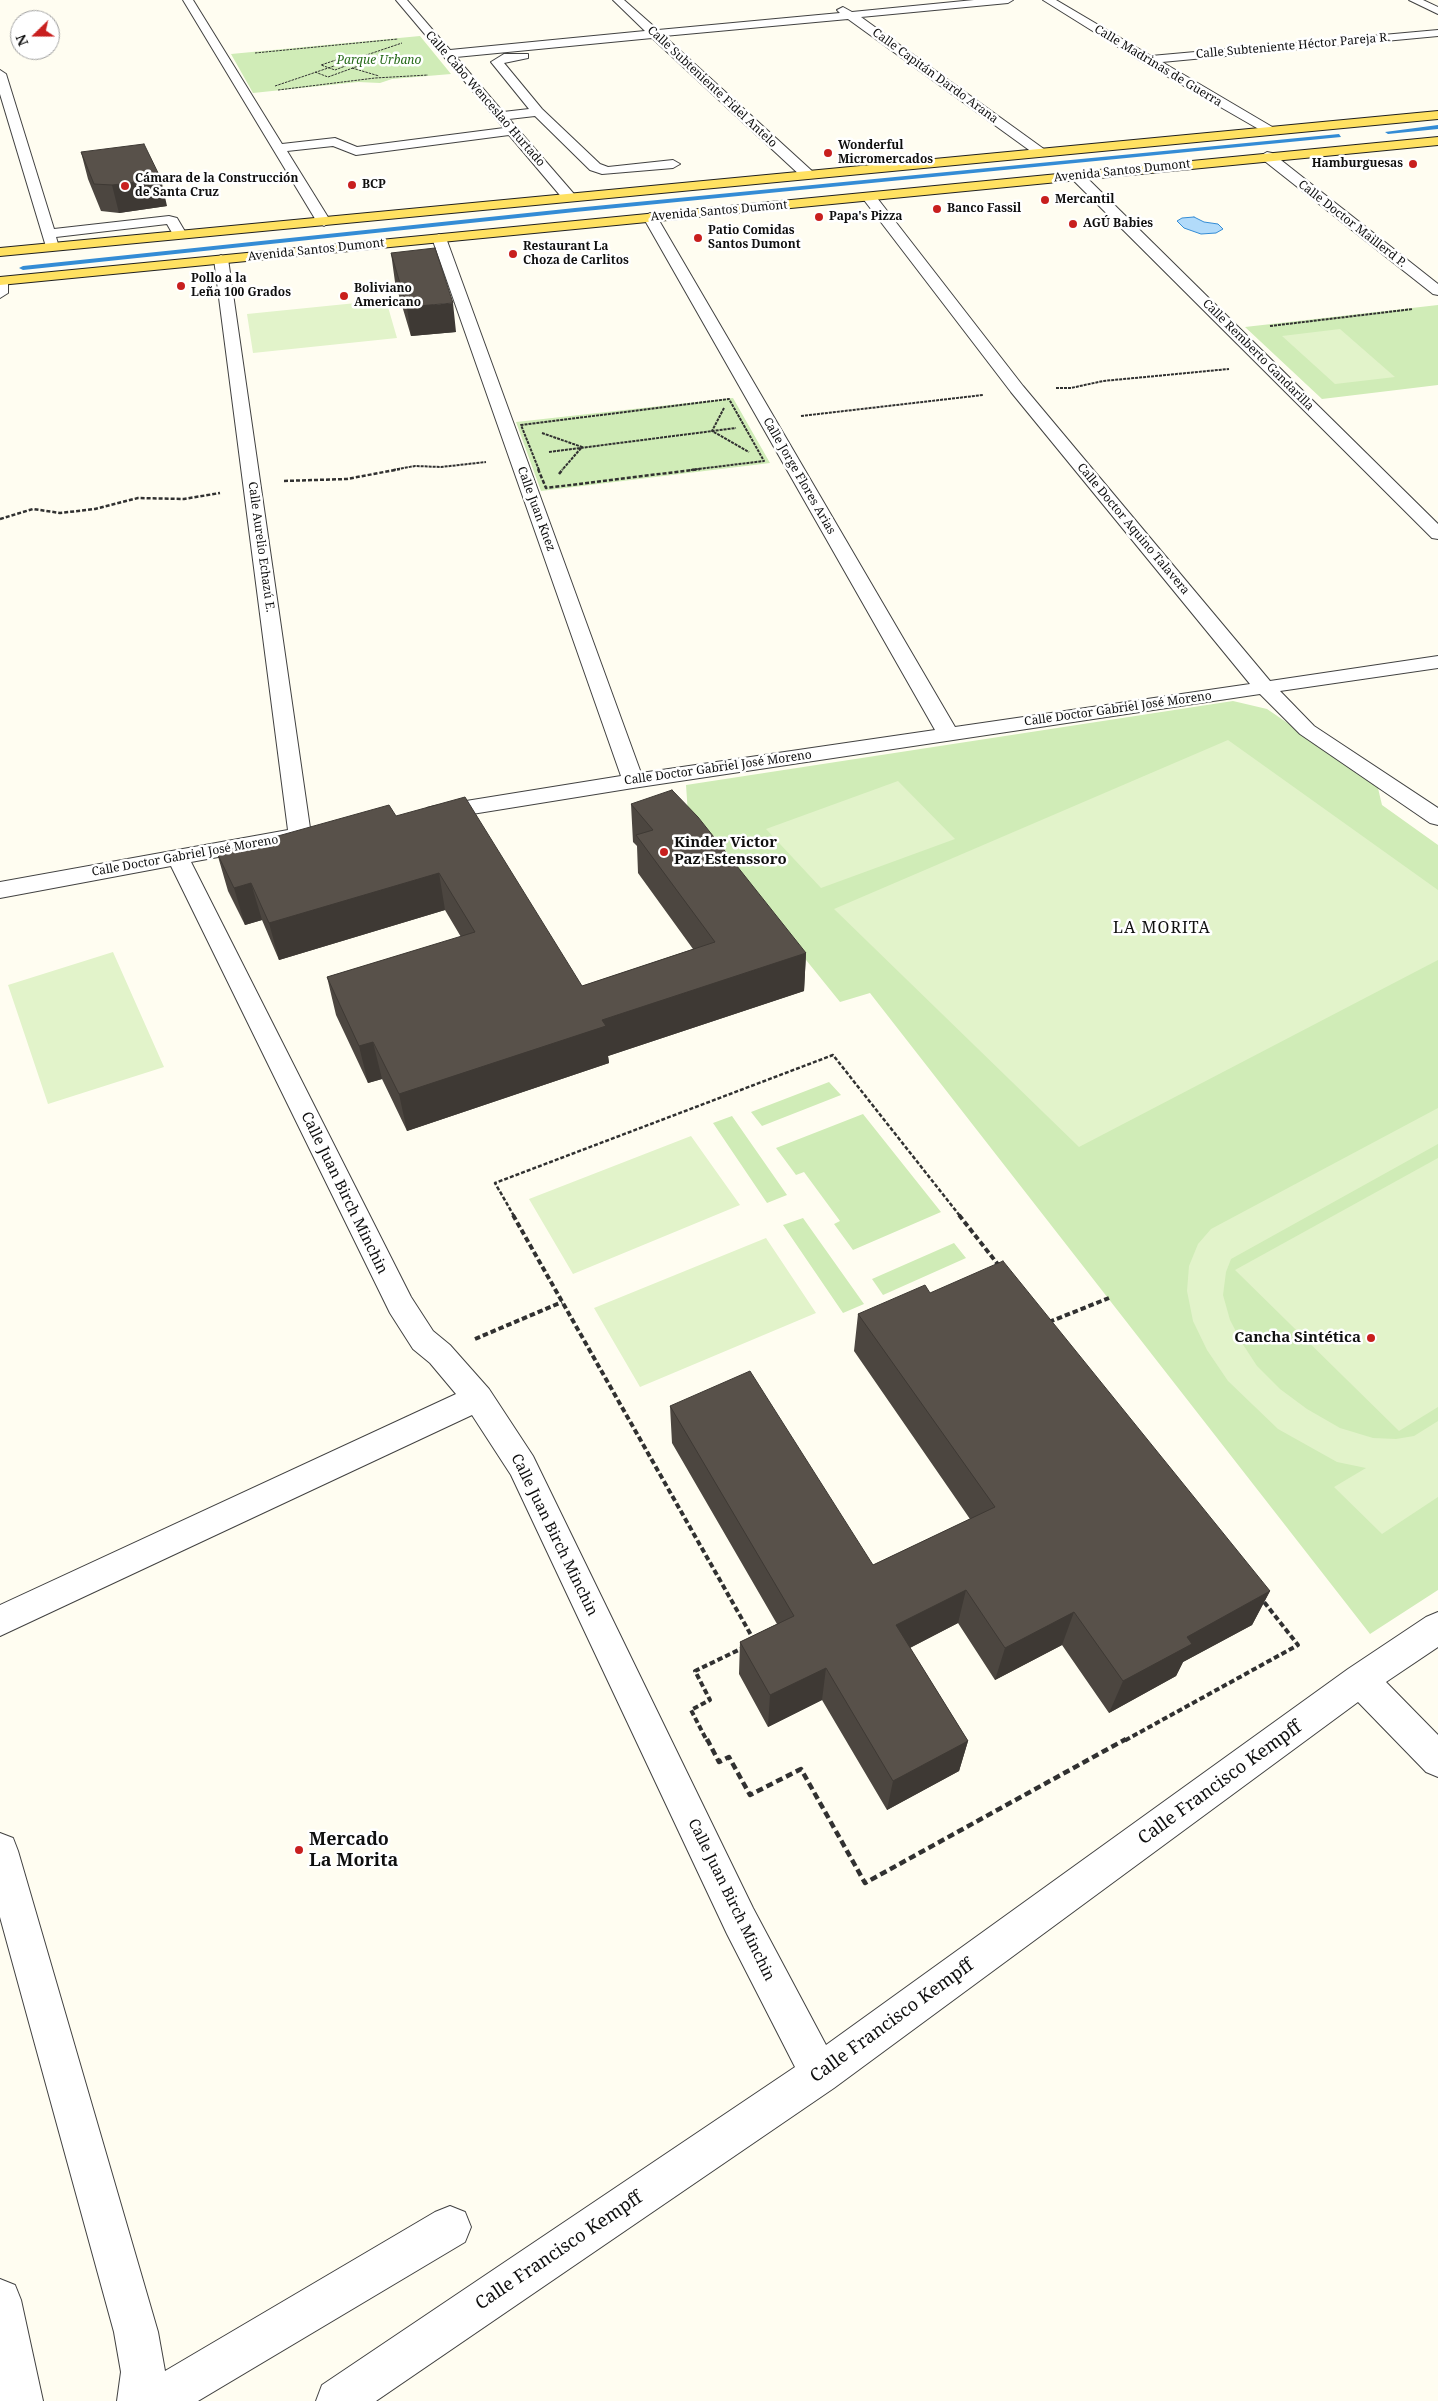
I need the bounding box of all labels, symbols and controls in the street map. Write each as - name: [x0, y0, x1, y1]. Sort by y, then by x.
- north arrow: [10, 10, 60, 60]
- street label: Calle Madrinas de Guerra: [1092, 22, 1224, 110]
- street label: Calle Subteniente Fidel Antelo: [644, 23, 780, 151]
- street label: Calle Capitán Dardo Arana: [869, 26, 1001, 126]
- street label: Calle Cabo Wenceslao Hurtado: [422, 28, 548, 170]
- street label: Calle Subteniente Héctor Pareja R.: [1195, 30, 1391, 62]
- text: N: [11, 32, 32, 49]
- park label: Parque Urbano: [337, 54, 421, 68]
- place label: Wonderful Micromercados: [838, 139, 933, 167]
- marker: Wonderful Micromercados: [822, 147, 834, 159]
- street label: Avenida Santos Dumont: [1053, 157, 1191, 185]
- place label: Hamburguesas: [1312, 157, 1403, 171]
- marker: Hamburguesas: [1407, 158, 1419, 170]
- place label: Cámara de la Construcción de Santa Cruz: [135, 172, 298, 200]
- street label: Calle Doctor Maillerd P.: [1295, 177, 1409, 271]
- place label: BCP: [362, 178, 386, 192]
- marker: BCP: [346, 179, 358, 191]
- marker: Cámara de la Construcción de Santa Cruz: [119, 180, 131, 192]
- place label: Mercantil: [1055, 193, 1114, 207]
- marker: Mercantil: [1039, 194, 1051, 206]
- street label: Avenida Santos Dumont: [650, 198, 788, 224]
- place label: Banco Fassil: [947, 202, 1021, 216]
- marker: Banco Fassil: [931, 203, 943, 215]
- place label: Papa's Pizza: [829, 210, 902, 224]
- marker: Papa's Pizza: [813, 211, 825, 223]
- place label: AGÚ Babies: [1083, 217, 1153, 231]
- marker: AGÚ Babies: [1067, 218, 1079, 230]
- place label: Patio Comidas Santos Dumont: [708, 224, 801, 252]
- marker: Patio Comidas Santos Dumont: [692, 232, 704, 244]
- street label: Avenida Santos Dumont: [247, 236, 385, 264]
- place label: Restaurant La Choza de Carlitos: [523, 240, 629, 268]
- marker: Restaurant La Choza de Carlitos: [507, 248, 519, 260]
- place label: Pollo a la Leña 100 Grados: [191, 272, 291, 300]
- marker: Pollo a la Leña 100 Grados: [175, 280, 187, 292]
- place label: Boliviano Americano: [354, 282, 421, 310]
- marker: Boliviano Americano: [338, 290, 350, 302]
- street label: Calle Remberto Gandarilla: [1199, 296, 1317, 414]
- street label: Calle Jorge Flores Arias: [760, 415, 838, 537]
- street label: Calle Doctor Aquino Talavera: [1074, 460, 1192, 598]
- street label: Calle Juan Knez: [514, 465, 558, 553]
- street label: Calle Aurelio Echazú E.: [245, 481, 277, 613]
- street label: Calle Doctor Gabriel José Moreno: [1023, 689, 1213, 729]
- street label: Calle Doctor Gabriel José Moreno: [623, 748, 813, 788]
- street label: Calle Doctor Gabriel José Moreno: [91, 832, 279, 880]
- place label: Kinder Victor Paz Estenssoro: [674, 834, 787, 869]
- marker: Kinder Victor Paz Estenssoro: [658, 846, 670, 858]
- district label: LA MORITA: [1112, 918, 1212, 938]
- street label: Calle Juan Birch Minchin: [297, 1109, 391, 1277]
- place label: Cancha Sintética: [1234, 1329, 1361, 1347]
- marker: Cancha Sintética: [1365, 1332, 1377, 1344]
- street label: Calle Juan Birch Minchin: [507, 1451, 601, 1619]
- street label: Calle Francisco Kempff: [1134, 1717, 1306, 1849]
- street label: Calle Juan Birch Minchin: [684, 1816, 778, 1984]
- place label: Mercado La Morita: [309, 1829, 398, 1872]
- marker: Mercado La Morita: [293, 1844, 305, 1856]
- street label: Calle Francisco Kempff: [806, 1955, 978, 2087]
- street label: Calle Francisco Kempff: [472, 2187, 646, 2315]

